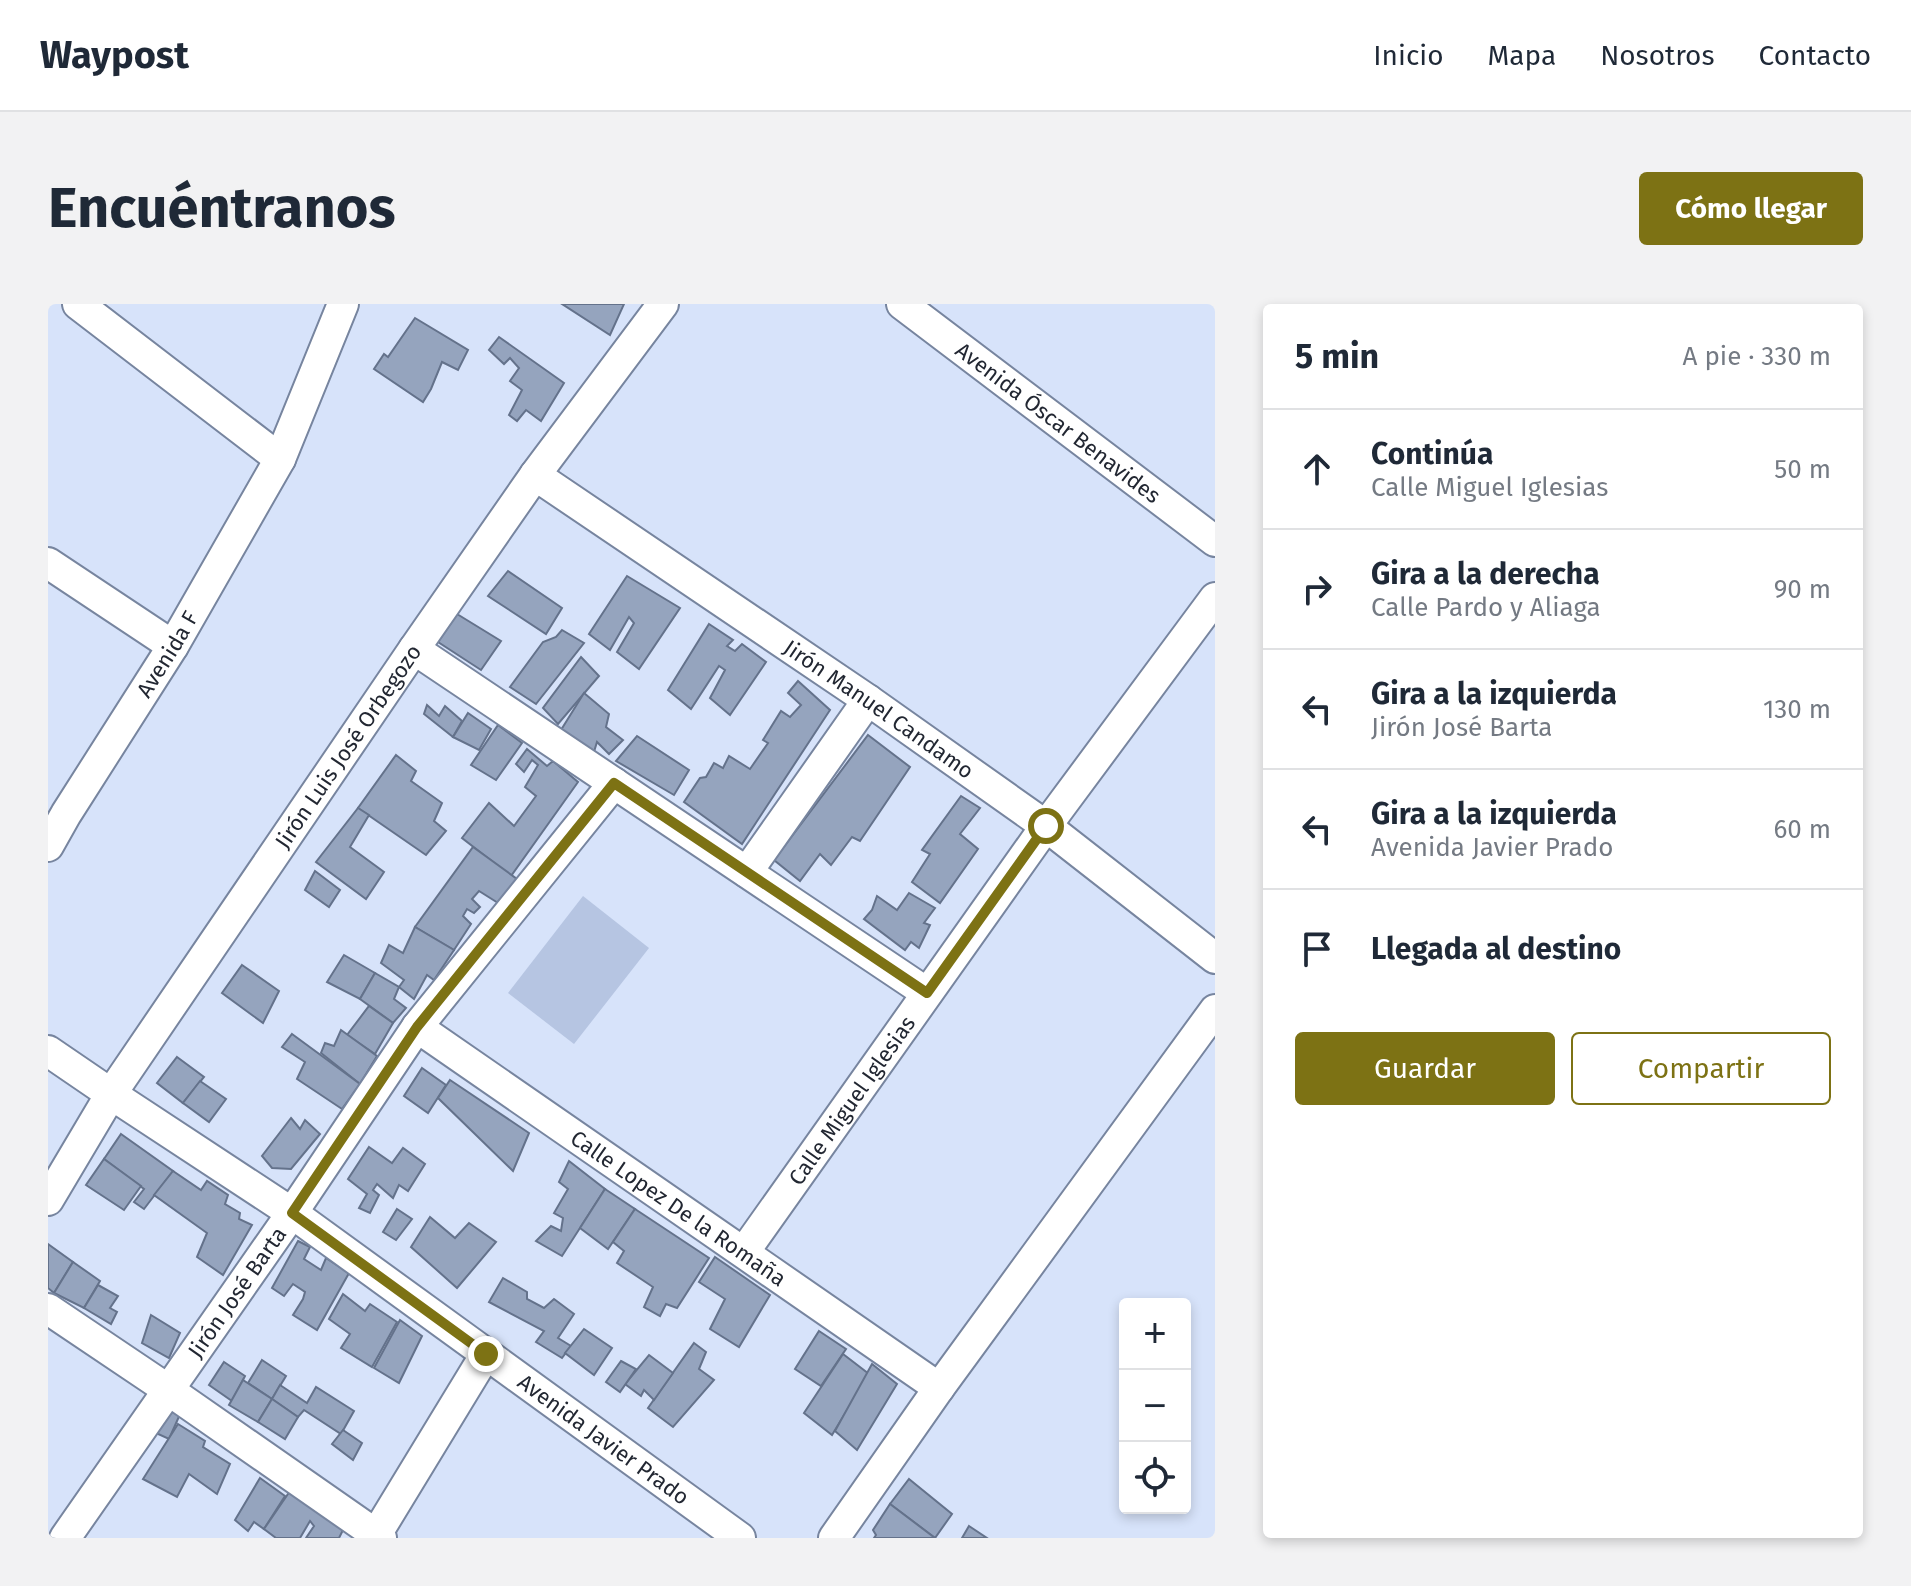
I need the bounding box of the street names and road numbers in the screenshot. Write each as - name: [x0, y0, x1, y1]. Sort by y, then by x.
- street label: Avenida Óscar Benavides: [950, 336, 1166, 509]
- street label: Avenida F: [131, 606, 204, 702]
- street label: Jirón Manuel Candamo: [779, 634, 979, 785]
- street label: Jirón Luis José Orbegozo: [269, 639, 427, 854]
- street label: Calle Miguel Iglesias: [783, 1011, 921, 1190]
- street label: Calle Lopez De la Romaña: [565, 1124, 791, 1292]
- street label: Jirón José Barta: [182, 1222, 292, 1363]
- street label: Avenida Javier Prado: [512, 1368, 694, 1511]

